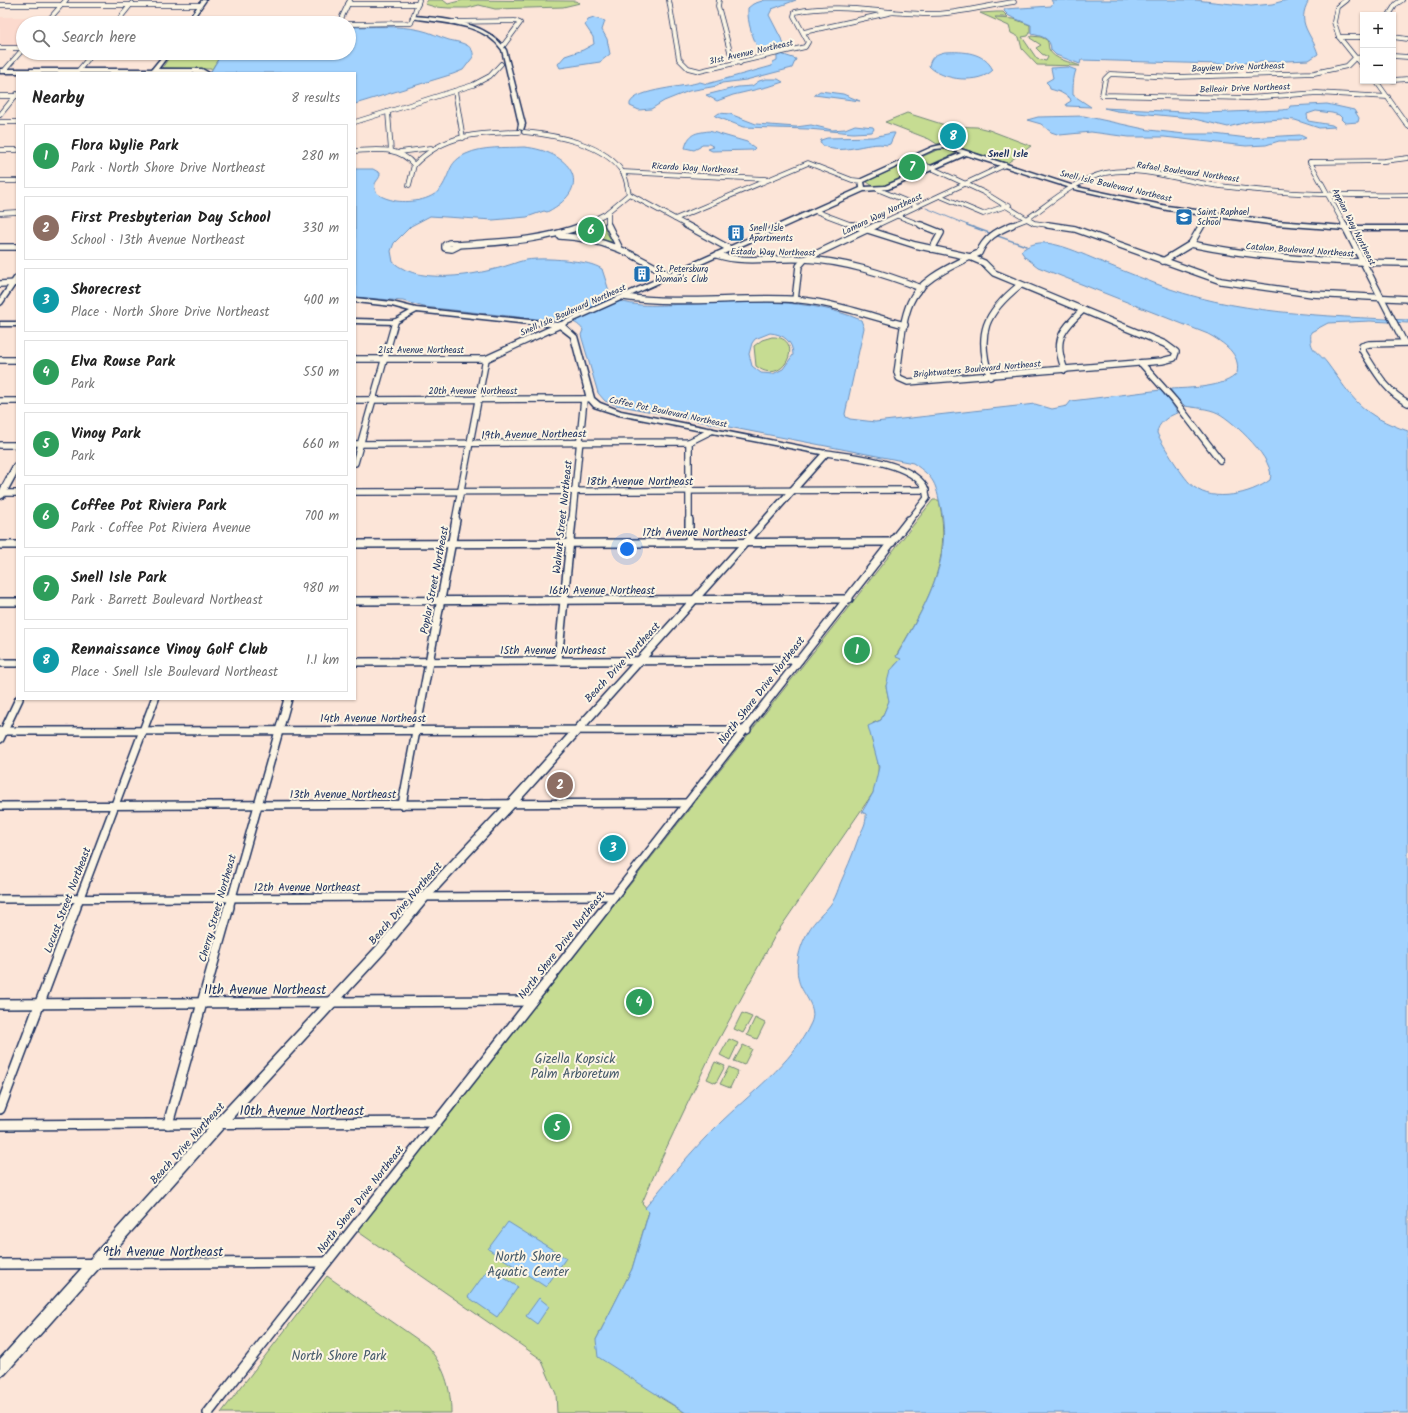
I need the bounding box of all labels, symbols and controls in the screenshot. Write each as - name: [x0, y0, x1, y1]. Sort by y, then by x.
- map controls: [1360, 12, 1396, 84]
- button: +: [1360, 12, 1396, 48]
- search box: [16, 16, 356, 60]
- text: Search here: [62, 26, 136, 50]
- icon: search: [30, 27, 52, 49]
- street label: 31st Avenue Northeast: [708, 35, 795, 69]
- button: −: [1360, 48, 1396, 84]
- street label: Bayview Drive Northeast: [1191, 58, 1285, 77]
- street label: Belleair Drive Northeast: [1199, 79, 1291, 98]
- text: Nearby: [32, 85, 84, 112]
- text: 8 results: [291, 88, 340, 109]
- pin: 8: [940, 121, 966, 151]
- text: Flora Wylie Park: [71, 134, 178, 158]
- text: 1: [44, 146, 48, 167]
- text: 280 m: [302, 146, 339, 167]
- district label: Snell Isle: [988, 146, 1028, 162]
- pin: 7: [899, 152, 925, 182]
- text: Park · North Shore Drive Northeast: [71, 158, 265, 179]
- street label: Rafael Boulevard Northeast: [1136, 158, 1241, 187]
- street label: Ricardo Way Northeast: [651, 159, 739, 178]
- street label: Snell Isle Boulevard Northeast: [1058, 166, 1174, 207]
- street label: Appian Way Northeast: [1328, 186, 1380, 269]
- street label: Lamara Way Northeast: [839, 189, 925, 240]
- place label: Saint Raphael School: [1197, 205, 1250, 230]
- text: First Presbyterian Day School: [71, 206, 270, 230]
- school or university icon: Saint Raphael School: [1174, 207, 1194, 227]
- pin: 6: [578, 215, 604, 245]
- text: 2: [42, 218, 50, 239]
- text: 330 m: [302, 218, 339, 239]
- place label: Snell Isle Apartments: [749, 221, 793, 246]
- building icon: Snell Isle Apartments: [726, 223, 746, 243]
- text: School · 13th Avenue Northeast: [71, 230, 245, 251]
- street label: Catalan Boulevard Northeast: [1245, 239, 1355, 262]
- street label: Estado Way Northeast: [730, 244, 816, 261]
- place label: St. Petersburg Woman's Club: [655, 262, 709, 287]
- building icon: St. Petersburg Woman's Club: [632, 264, 652, 284]
- text: Shorecrest: [71, 278, 141, 302]
- street label: Snell Isle Boulevard Northeast: [518, 280, 629, 341]
- text: 3: [42, 290, 50, 311]
- text: 400 m: [303, 290, 339, 311]
- text: Place · North Shore Drive Northeast: [71, 302, 270, 323]
- street label: 21st Avenue Northeast: [378, 343, 465, 358]
- text: Elva Rouse Park: [71, 350, 175, 374]
- street label: Brightwaters Boulevard Northeast: [913, 356, 1042, 383]
- text: 4: [42, 362, 50, 383]
- text: 550 m: [303, 362, 339, 383]
- text: Park: [71, 374, 95, 395]
- street label: 20th Avenue Northeast: [429, 384, 518, 399]
- street label: Coffee Pot Boulevard Northeast: [607, 393, 729, 432]
- text: Vinoy Park: [71, 422, 140, 446]
- street label: 19th Avenue Northeast: [481, 425, 588, 445]
- text: 5: [43, 434, 49, 455]
- text: 660 m: [302, 434, 339, 455]
- text: Park: [71, 446, 95, 467]
- street label: Walnut Street Northeast: [548, 459, 578, 575]
- street label: 18th Avenue Northeast: [587, 473, 694, 491]
- text: Coffee Pot Riviera Park: [71, 494, 226, 518]
- text: 6: [42, 506, 50, 527]
- text: 700 m: [304, 506, 339, 527]
- text: Park · Coffee Pot Riviera Avenue: [71, 518, 251, 539]
- street label: Poplar Street Northeast: [416, 524, 454, 636]
- street label: 17th Avenue Northeast: [642, 524, 748, 542]
- your location: [617, 539, 637, 559]
- text: Snell Isle Park: [71, 566, 166, 590]
- text: 7: [43, 578, 49, 599]
- text: 980 m: [303, 578, 339, 599]
- street label: 16th Avenue Northeast: [549, 582, 656, 600]
- text: Park · Barrett Boulevard Northeast: [71, 590, 263, 611]
- street label: Beach Drive Northeast: [580, 618, 666, 707]
- street label: North Shore Drive Northeast: [714, 632, 810, 749]
- pin: 1: [844, 635, 870, 665]
- text: Rennaissance Vinoy Golf Club: [71, 638, 268, 662]
- street label: 15th Avenue Northeast: [500, 642, 607, 660]
- text: 8: [42, 650, 50, 671]
- text: 1.1 km: [306, 650, 339, 671]
- text: Place · Snell Isle Boulevard Northeast: [71, 662, 278, 683]
- street label: 14th Avenue Northeast: [320, 710, 427, 728]
- pin: 2: [547, 770, 573, 800]
- street label: 13th Avenue Northeast: [290, 786, 397, 804]
- pin: 3: [600, 833, 626, 863]
- street label: Locust Street Northeast: [39, 844, 97, 956]
- street label: Cherry Street Northeast: [194, 851, 242, 965]
- street label: Beach Drive Northeast: [365, 858, 447, 949]
- street label: 12th Avenue Northeast: [254, 879, 361, 897]
- street label: North Shore Drive Northeast: [514, 887, 610, 1004]
- street label: 11th Avenue Northeast: [204, 980, 327, 1001]
- pin: 4: [626, 987, 652, 1017]
- park label: Gizella Kopsick Palm Arboretum: [531, 1049, 619, 1085]
- street label: Beach Drive Northeast: [146, 1098, 230, 1189]
- street label: 10th Avenue Northeast: [240, 1101, 365, 1122]
- pin: 5: [544, 1112, 570, 1142]
- street label: North Shore Drive Northeast: [313, 1141, 409, 1258]
- street label: 9th Avenue Northeast: [103, 1242, 224, 1263]
- park label: North Shore Aquatic Center: [487, 1247, 569, 1283]
- park label: North Shore Park: [292, 1346, 387, 1367]

